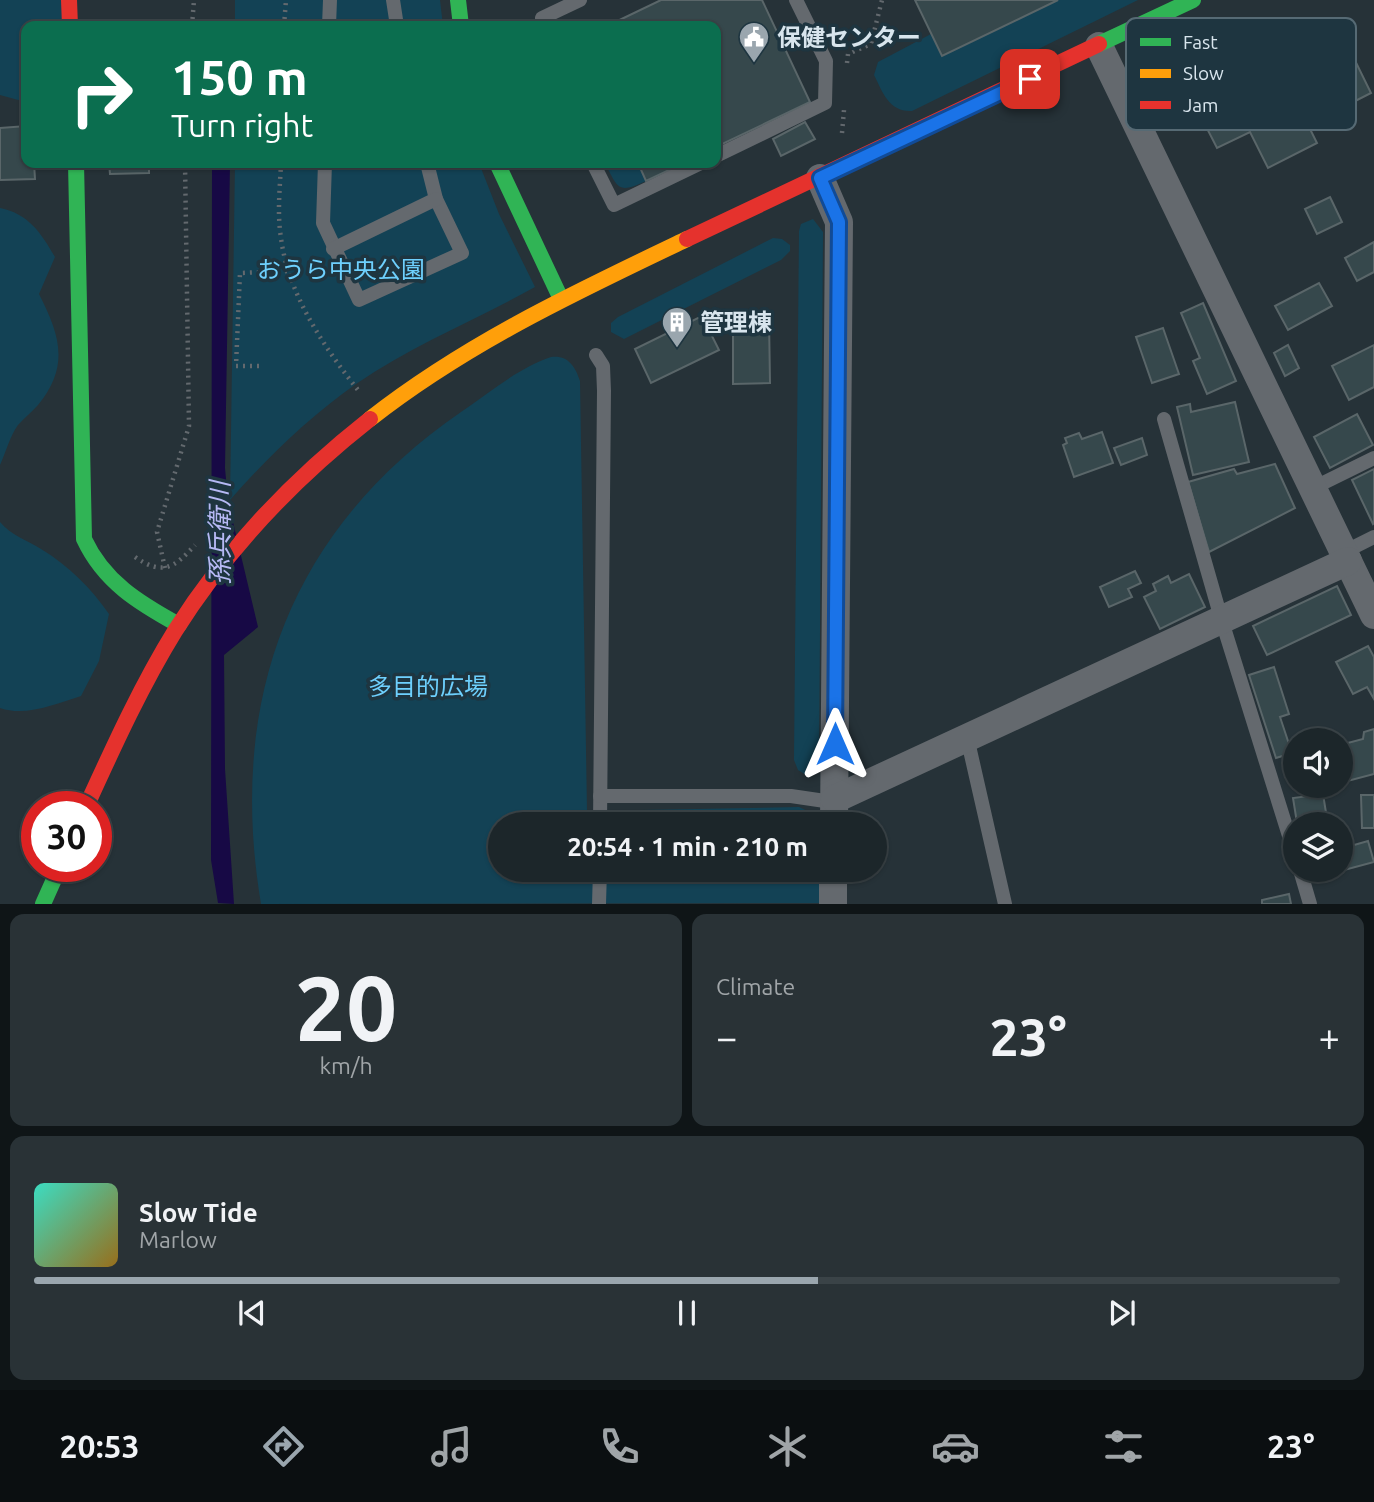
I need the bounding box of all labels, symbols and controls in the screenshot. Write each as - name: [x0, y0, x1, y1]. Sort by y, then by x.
- legend: [1126, 18, 1356, 130]
- public building icon: 保健センター: [737, 20, 771, 64]
- place label: 保健センター: [777, 24, 921, 51]
- text: Fast: [1183, 31, 1218, 53]
- icon: right: [56, 49, 147, 140]
- text: 150 m: [171, 49, 308, 104]
- pin: [1000, 49, 1060, 109]
- icon: arrive: [1011, 60, 1049, 98]
- text: Slow: [1183, 62, 1224, 84]
- text: Jam: [1183, 94, 1219, 116]
- text: Turn right: [171, 107, 313, 143]
- park label: おうら中央公園: [257, 256, 425, 283]
- building icon: 管理棟: [660, 305, 694, 349]
- place label: 管理棟: [700, 309, 772, 336]
- water label: 孫兵衛川: [205, 478, 234, 585]
- park label: 多目的広場: [368, 673, 488, 700]
- position arrow: [798, 707, 872, 781]
- map controls: [1283, 728, 1353, 882]
- button: sound: [1283, 728, 1353, 798]
- speed limit sign: 30: [21, 791, 112, 882]
- button: layers: [1283, 812, 1353, 882]
- text: 20:54 · 1 min · 210 m: [567, 832, 808, 861]
- text: 20: [295, 956, 397, 1058]
- text: Climate: [716, 974, 795, 999]
- text: 23°: [989, 1008, 1067, 1066]
- text: −: [716, 1016, 737, 1058]
- text: +: [1319, 1016, 1340, 1058]
- text: km/h: [319, 1053, 373, 1078]
- text: Slow Tide: [139, 1198, 258, 1227]
- text: Marlow: [139, 1227, 217, 1252]
- icon: previous: [233, 1294, 271, 1332]
- icon: pause: [668, 1294, 706, 1332]
- icon: next: [1103, 1294, 1141, 1332]
- icon: directions: [259, 1422, 308, 1471]
- icon: music: [427, 1422, 476, 1471]
- icon: phone: [595, 1422, 644, 1471]
- icon: climate: [763, 1422, 812, 1471]
- icon: car: [931, 1422, 980, 1471]
- icon: filters: [1099, 1422, 1148, 1471]
- text: 20:53: [60, 1428, 140, 1464]
- text: 23°: [1267, 1428, 1314, 1464]

